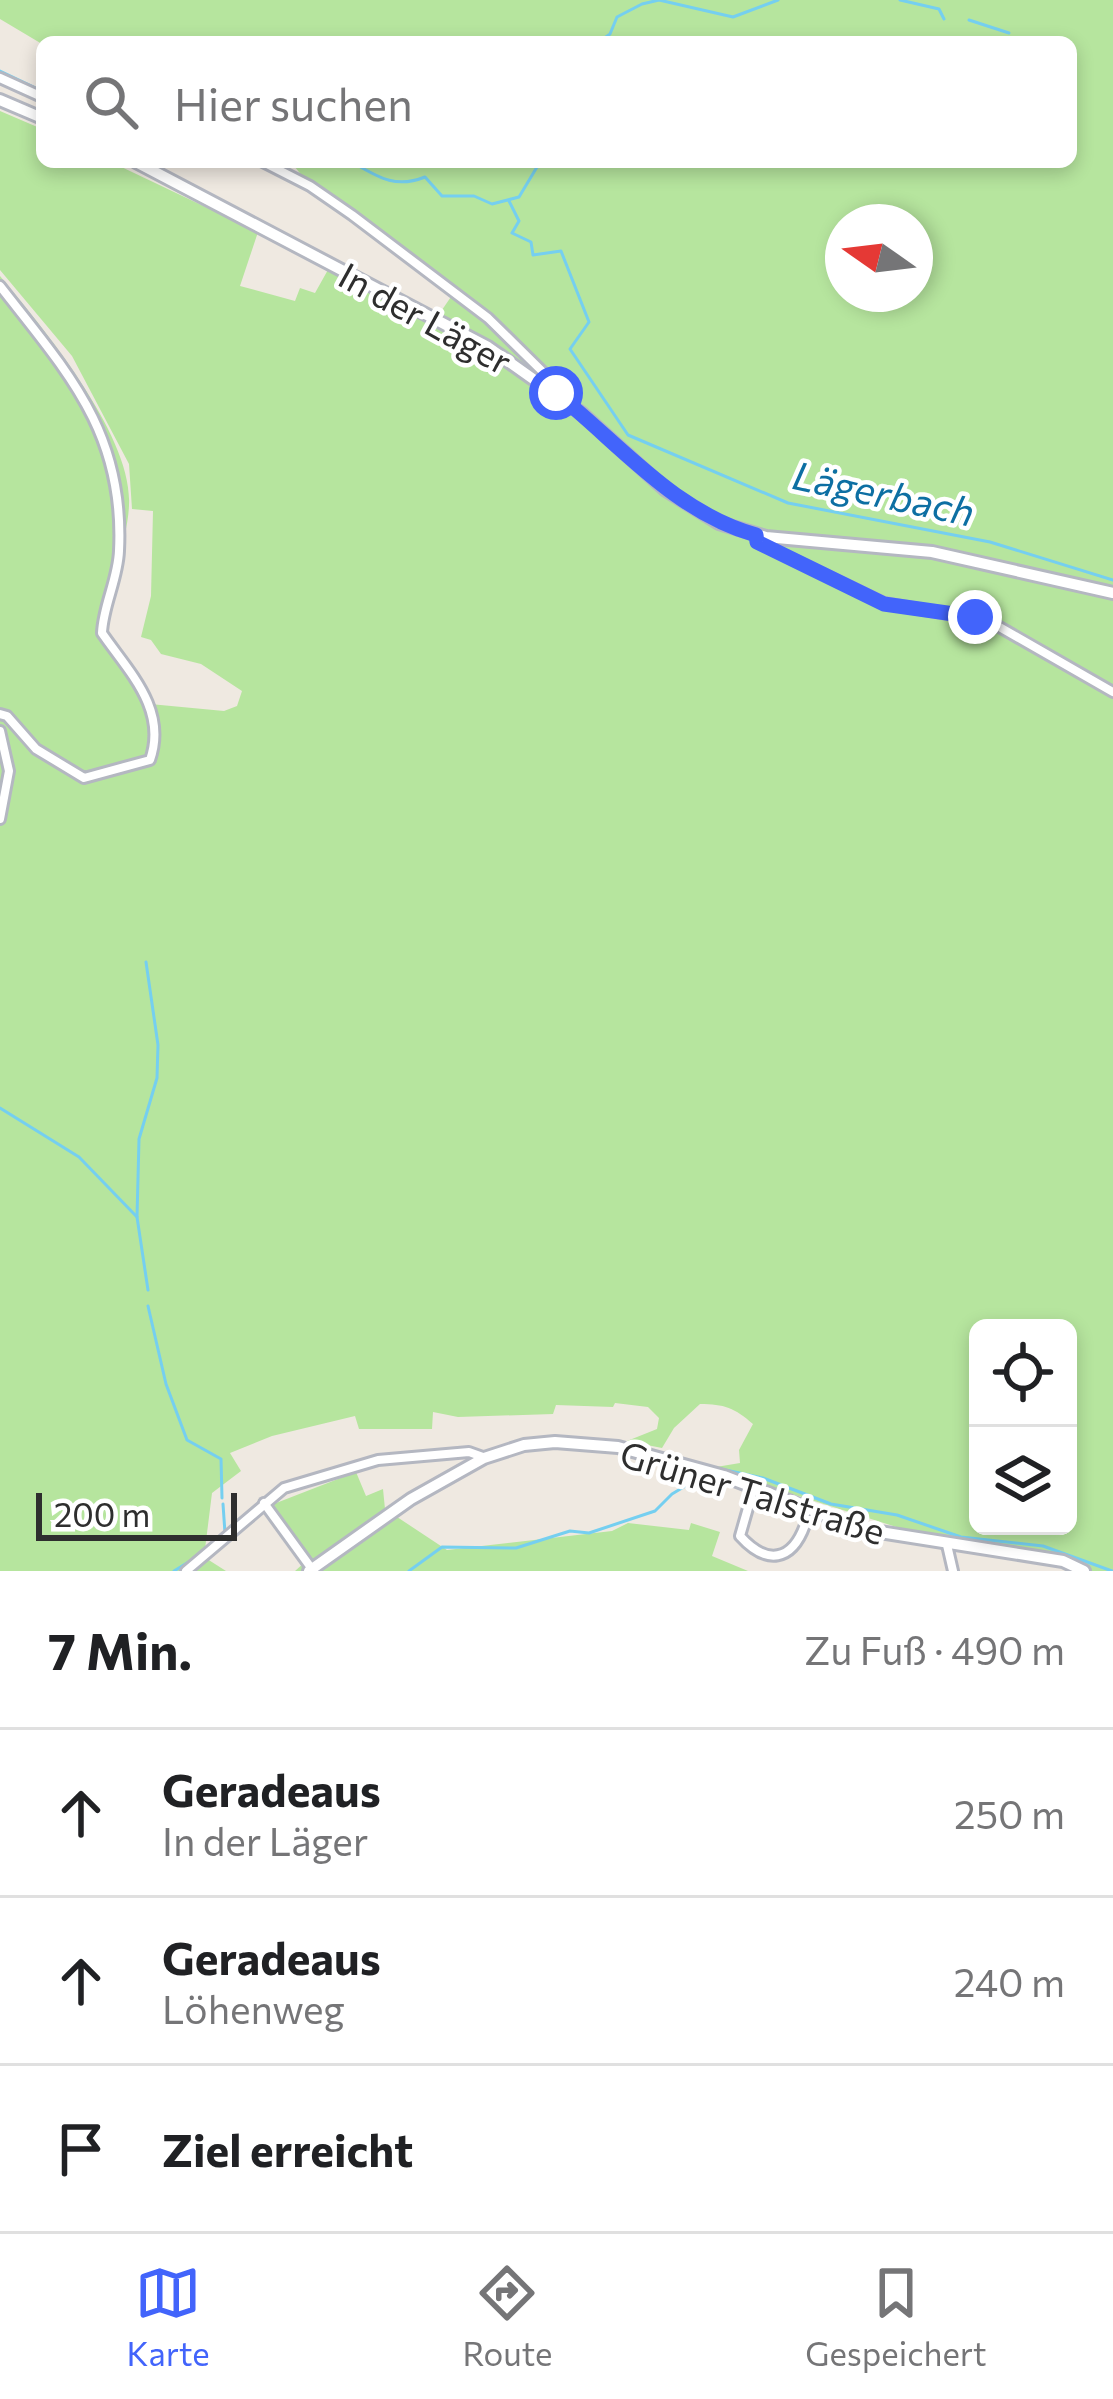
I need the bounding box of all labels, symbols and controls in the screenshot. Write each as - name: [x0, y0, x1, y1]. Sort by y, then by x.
- search box: [36, 36, 1077, 168]
- icon: search: [78, 69, 144, 135]
- text: Hier suchen: [174, 75, 413, 130]
- north arrow: [825, 204, 933, 312]
- street label: In der Läger: [332, 252, 520, 382]
- route start: [529, 366, 583, 420]
- water label: Lägerbach: [789, 449, 979, 535]
- route end: [948, 590, 1002, 644]
- map controls: [969, 1319, 1077, 1535]
- button: locate: [969, 1319, 1077, 1427]
- button: layers: [969, 1427, 1077, 1535]
- street label: Grüner Talstraße: [615, 1430, 891, 1552]
- scale bar: [36, 1487, 237, 1540]
- text: 200 m: [54, 1493, 150, 1534]
- text: 7 Min.: [48, 1618, 192, 1681]
- text: Zu Fuß · 490 m: [804, 1625, 1065, 1673]
- text: Geradeaus: [162, 1761, 381, 1816]
- icon: ahead: [48, 1780, 114, 1846]
- text: 250 m: [954, 1789, 1065, 1837]
- text: In der Läger: [162, 1816, 368, 1864]
- text: Geradeaus: [162, 1929, 381, 1984]
- icon: ahead: [48, 1948, 114, 2014]
- text: 240 m: [954, 1957, 1065, 2005]
- text: Löhenweg: [162, 1984, 345, 2032]
- icon: arrive: [48, 2116, 114, 2182]
- text: Ziel erreicht: [162, 2121, 413, 2176]
- tab: Karte: [126, 2260, 210, 2373]
- tab: Route: [463, 2260, 552, 2373]
- tab: Gespeichert: [805, 2260, 987, 2373]

